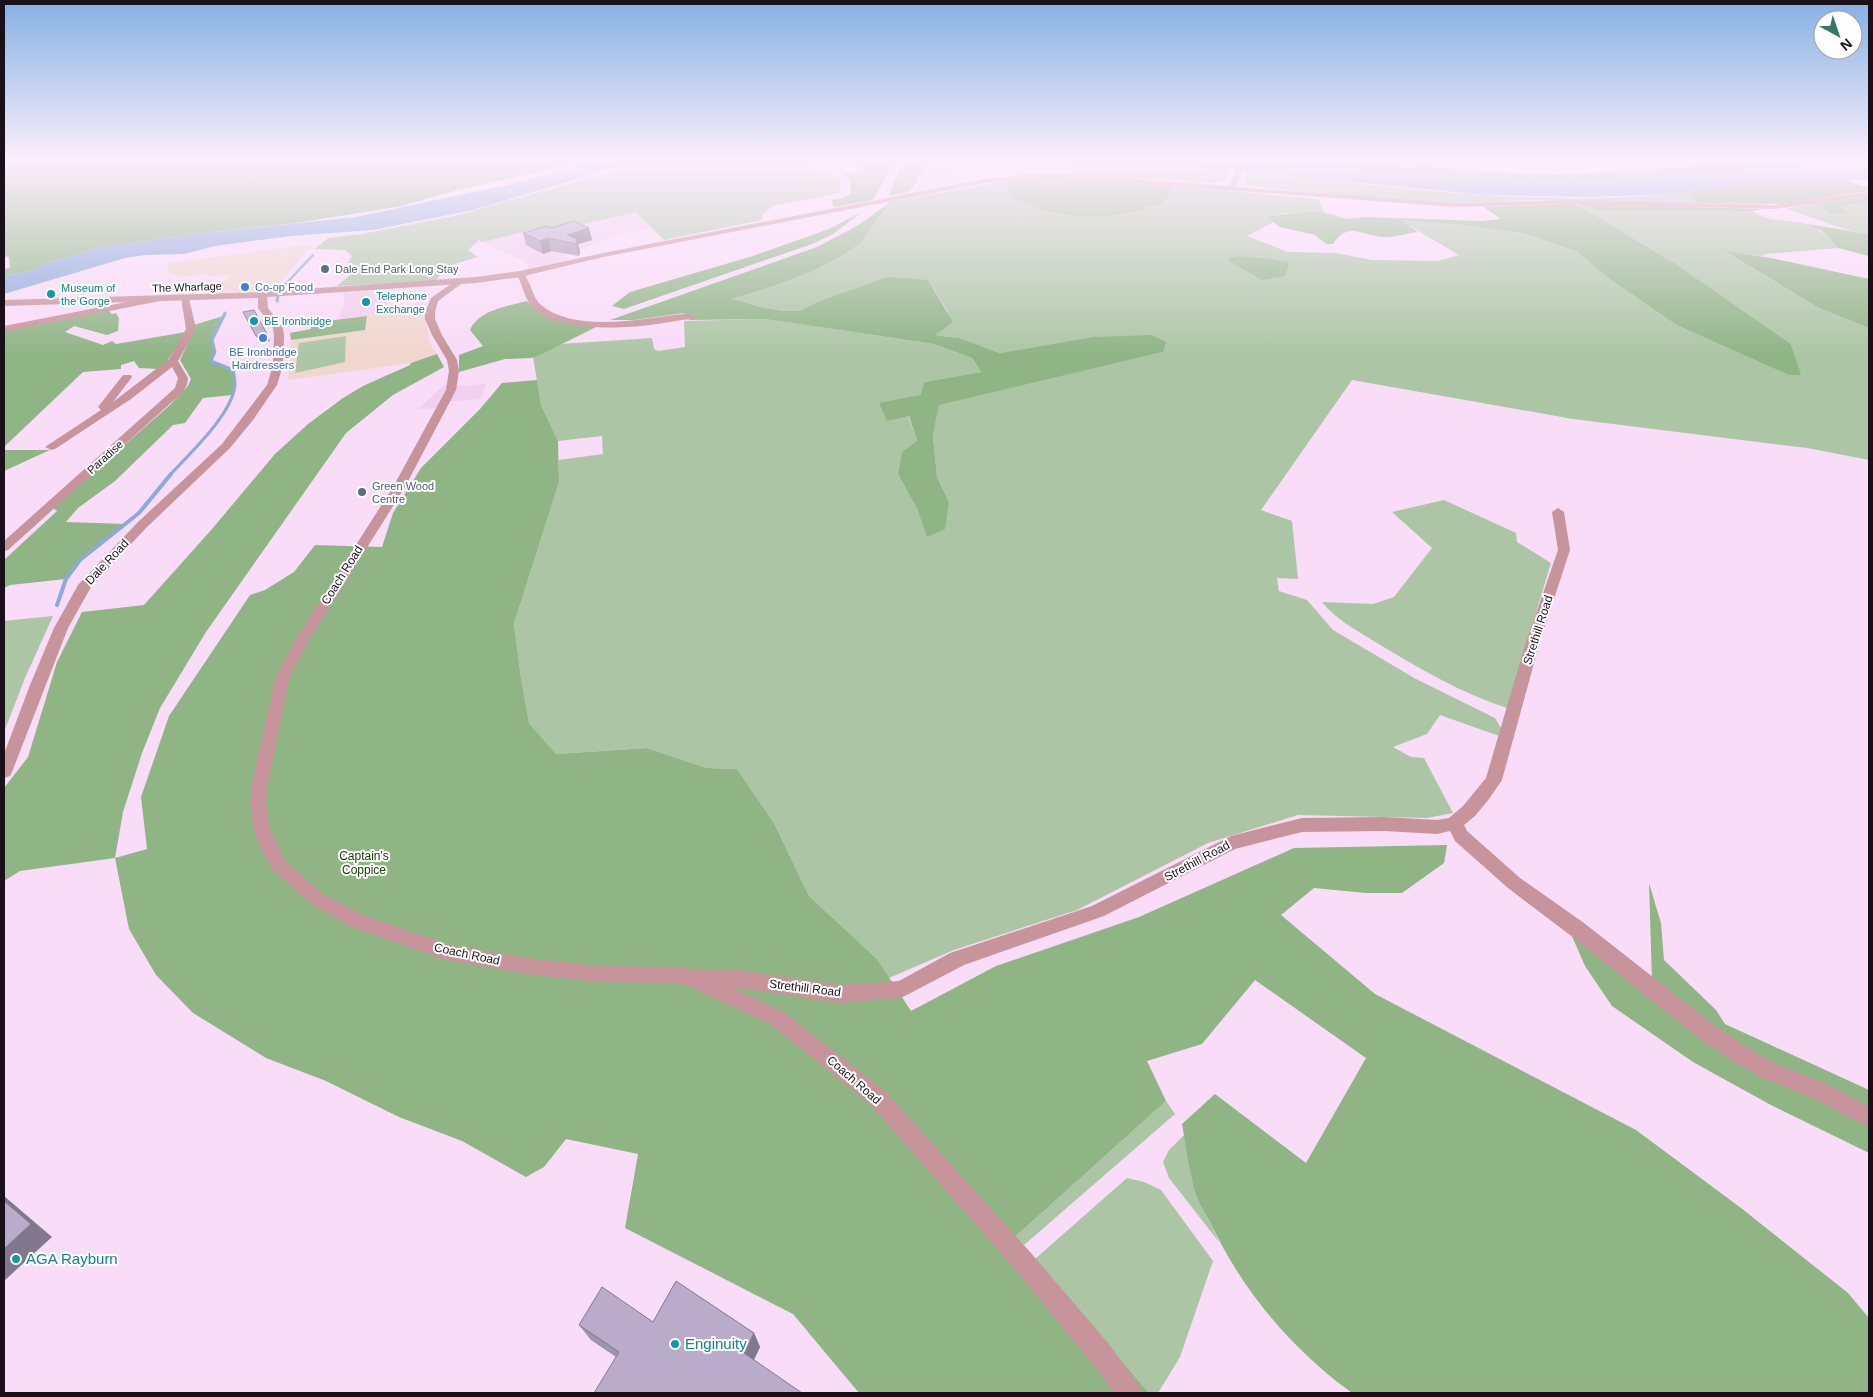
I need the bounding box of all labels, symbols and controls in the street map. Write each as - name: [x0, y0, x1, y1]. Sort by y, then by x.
- north arrow: [1813, 10, 1863, 60]
- text: N: [1837, 36, 1855, 54]
- marker: Dale End Park Long Stay: [319, 263, 331, 275]
- place label: Dale End Park Long Stay: [335, 263, 459, 275]
- street label: The Wharfage: [152, 280, 222, 294]
- marker: Co-op Food: [239, 281, 251, 293]
- place label: Co-op Food: [255, 281, 313, 293]
- place label: Museum of the Gorge: [61, 282, 116, 307]
- marker: Museum of the Gorge: [45, 288, 57, 300]
- place label: Telephone Exchange: [376, 290, 427, 315]
- marker: Telephone Exchange: [360, 296, 372, 308]
- marker: BE Ironbridge: [248, 315, 260, 327]
- place label: BE Ironbridge: [264, 315, 331, 327]
- marker: BE Ironbridge Hairdressers: [257, 332, 269, 344]
- place label: BE Ironbridge Hairdressers: [229, 346, 297, 371]
- street label: Paradise: [85, 438, 125, 476]
- place label: Green Wood Centre: [372, 480, 434, 505]
- marker: Green Wood Centre: [356, 486, 368, 498]
- street label: Dale Road: [83, 536, 131, 588]
- street label: Coach Road: [318, 543, 366, 607]
- street label: Strethill Road: [1520, 594, 1556, 666]
- street label: Strethill Road: [1162, 838, 1232, 884]
- park label: Captain's Coppice: [339, 849, 389, 877]
- street label: Coach Road: [433, 940, 501, 968]
- street label: Strethill Road: [768, 977, 842, 999]
- street label: Coach Road: [824, 1053, 884, 1107]
- place label: AGA Rayburn: [26, 1250, 118, 1267]
- marker: AGA Rayburn: [10, 1253, 22, 1265]
- place label: Enginuity: [685, 1335, 747, 1352]
- marker: Enginuity: [669, 1338, 681, 1350]

